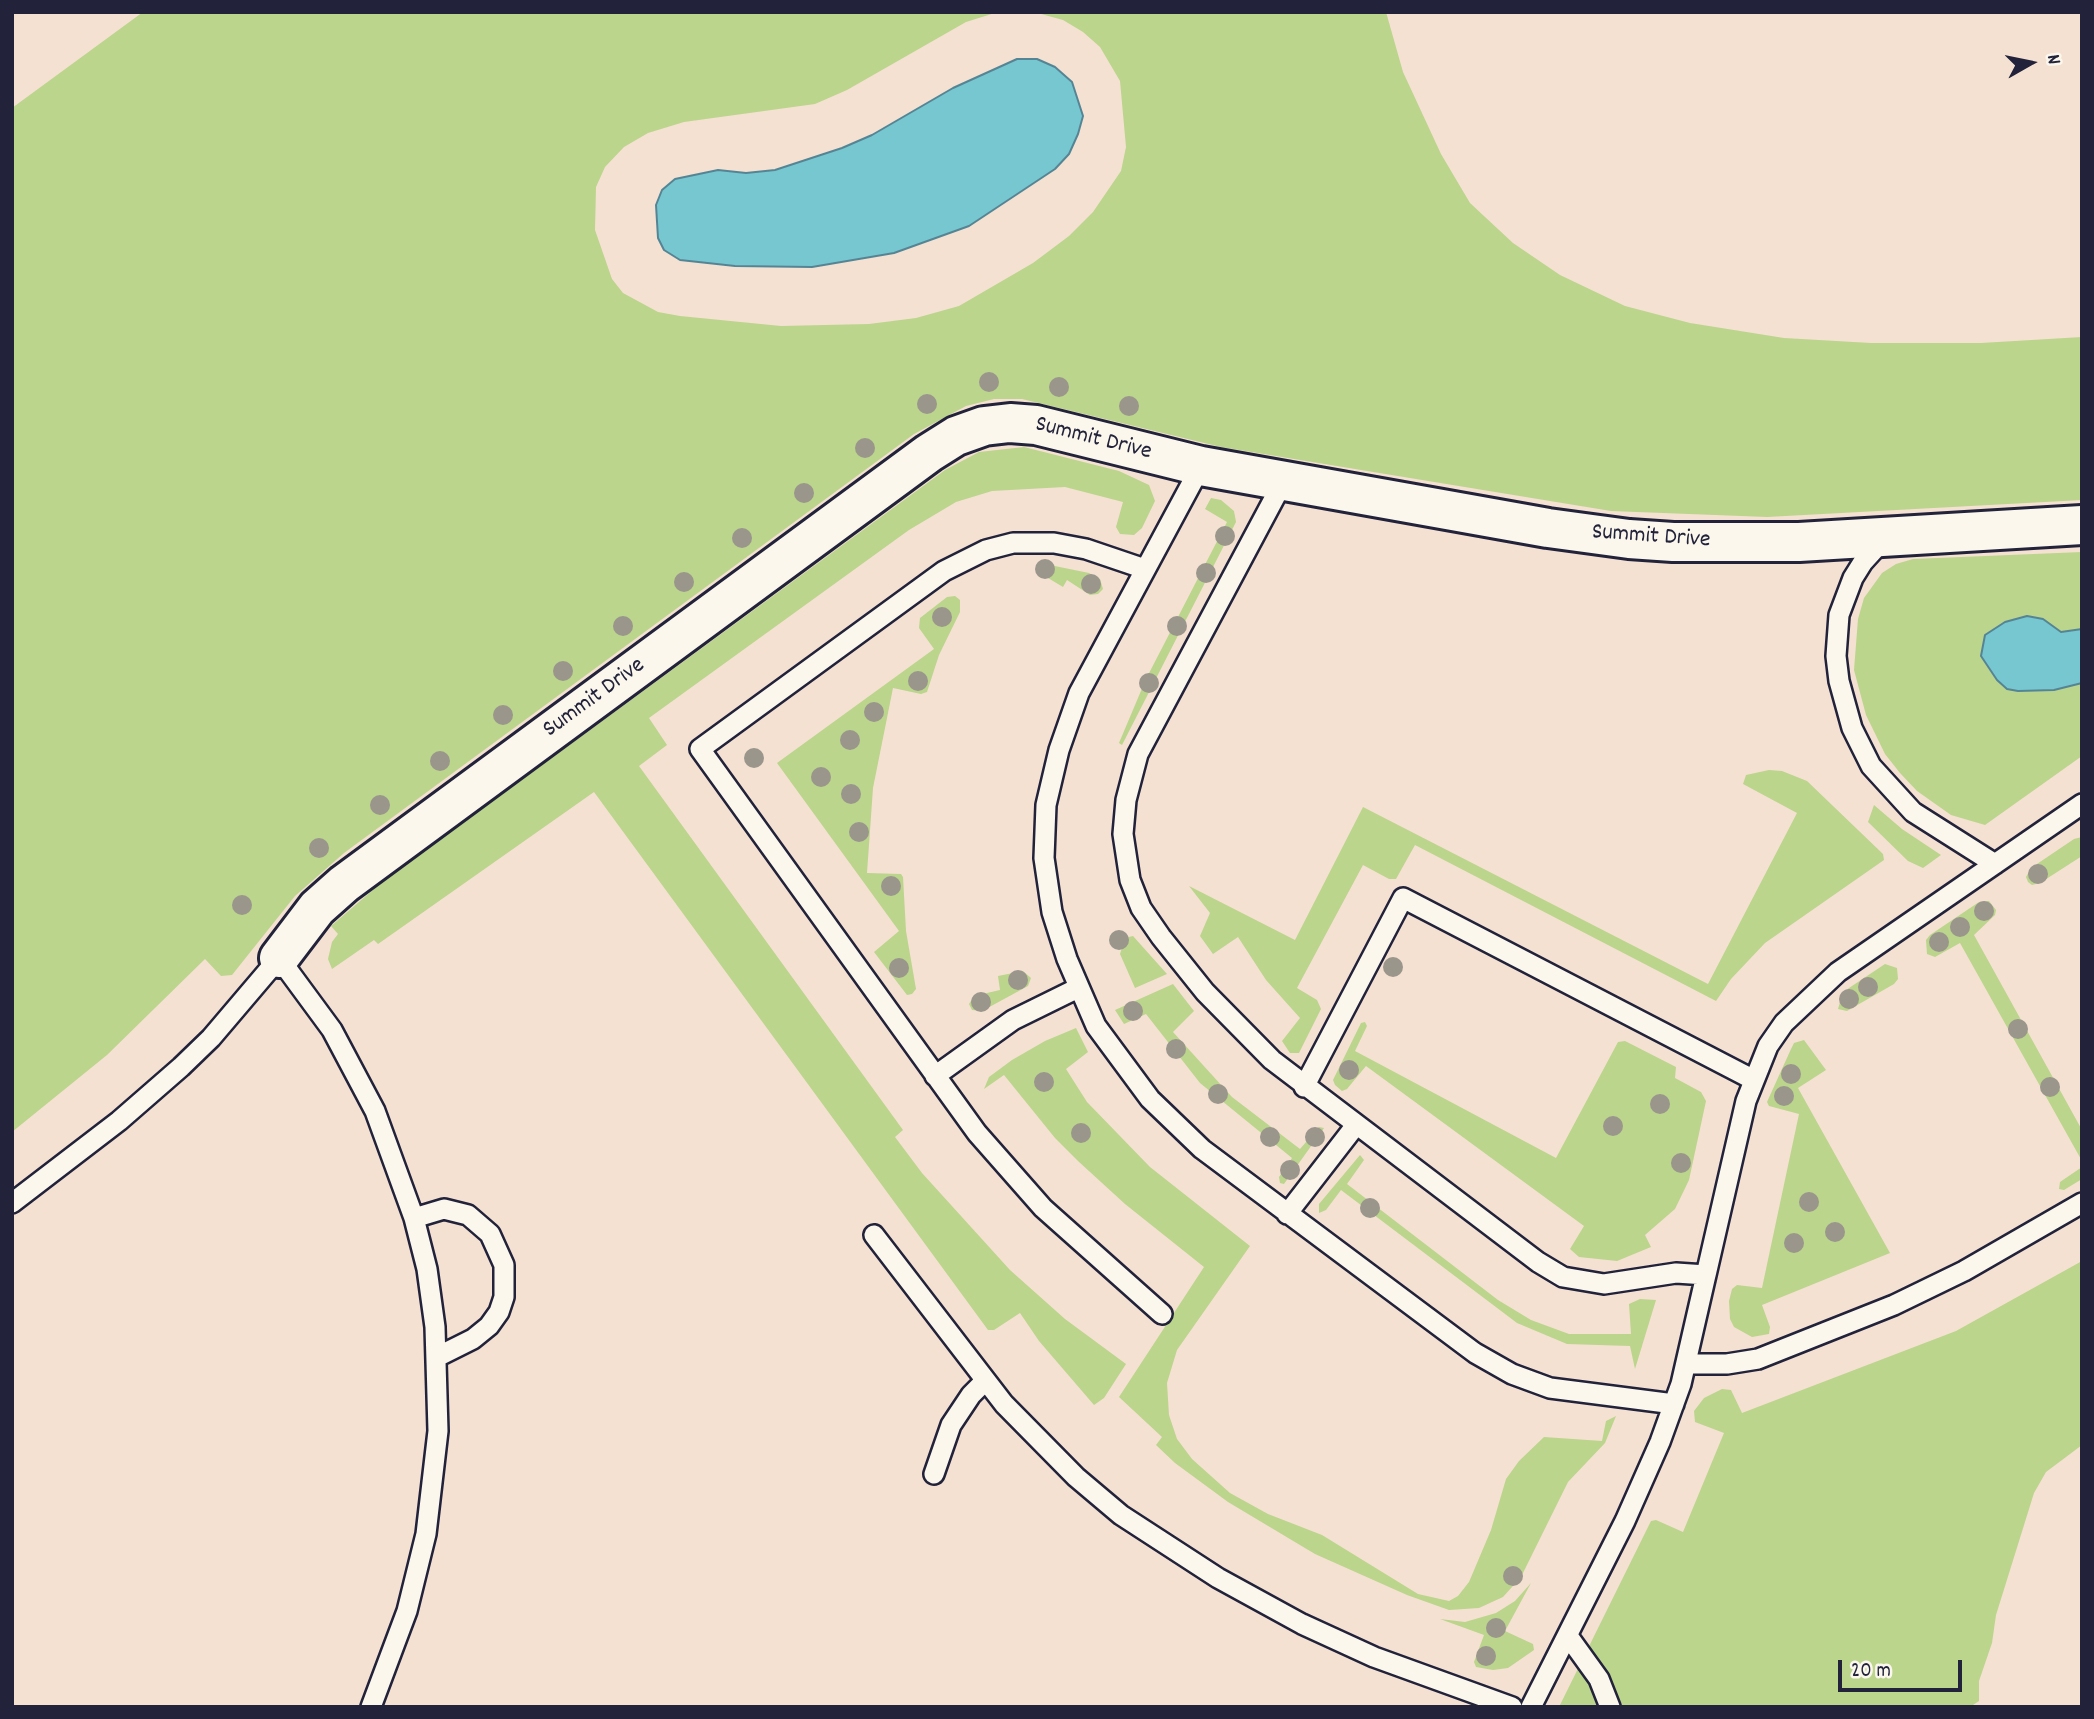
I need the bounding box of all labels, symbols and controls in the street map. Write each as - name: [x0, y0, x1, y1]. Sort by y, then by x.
- north arrow: [1996, 28, 2066, 98]
- text: N: [2038, 53, 2066, 66]
- street label: Summit Drive: [1032, 412, 1154, 468]
- street label: Summit Drive: [1591, 519, 1711, 557]
- street label: Summit Drive: [538, 652, 652, 746]
- scale bar: [1842, 1646, 1966, 1690]
- text: 20 m: [1851, 1657, 1891, 1687]

